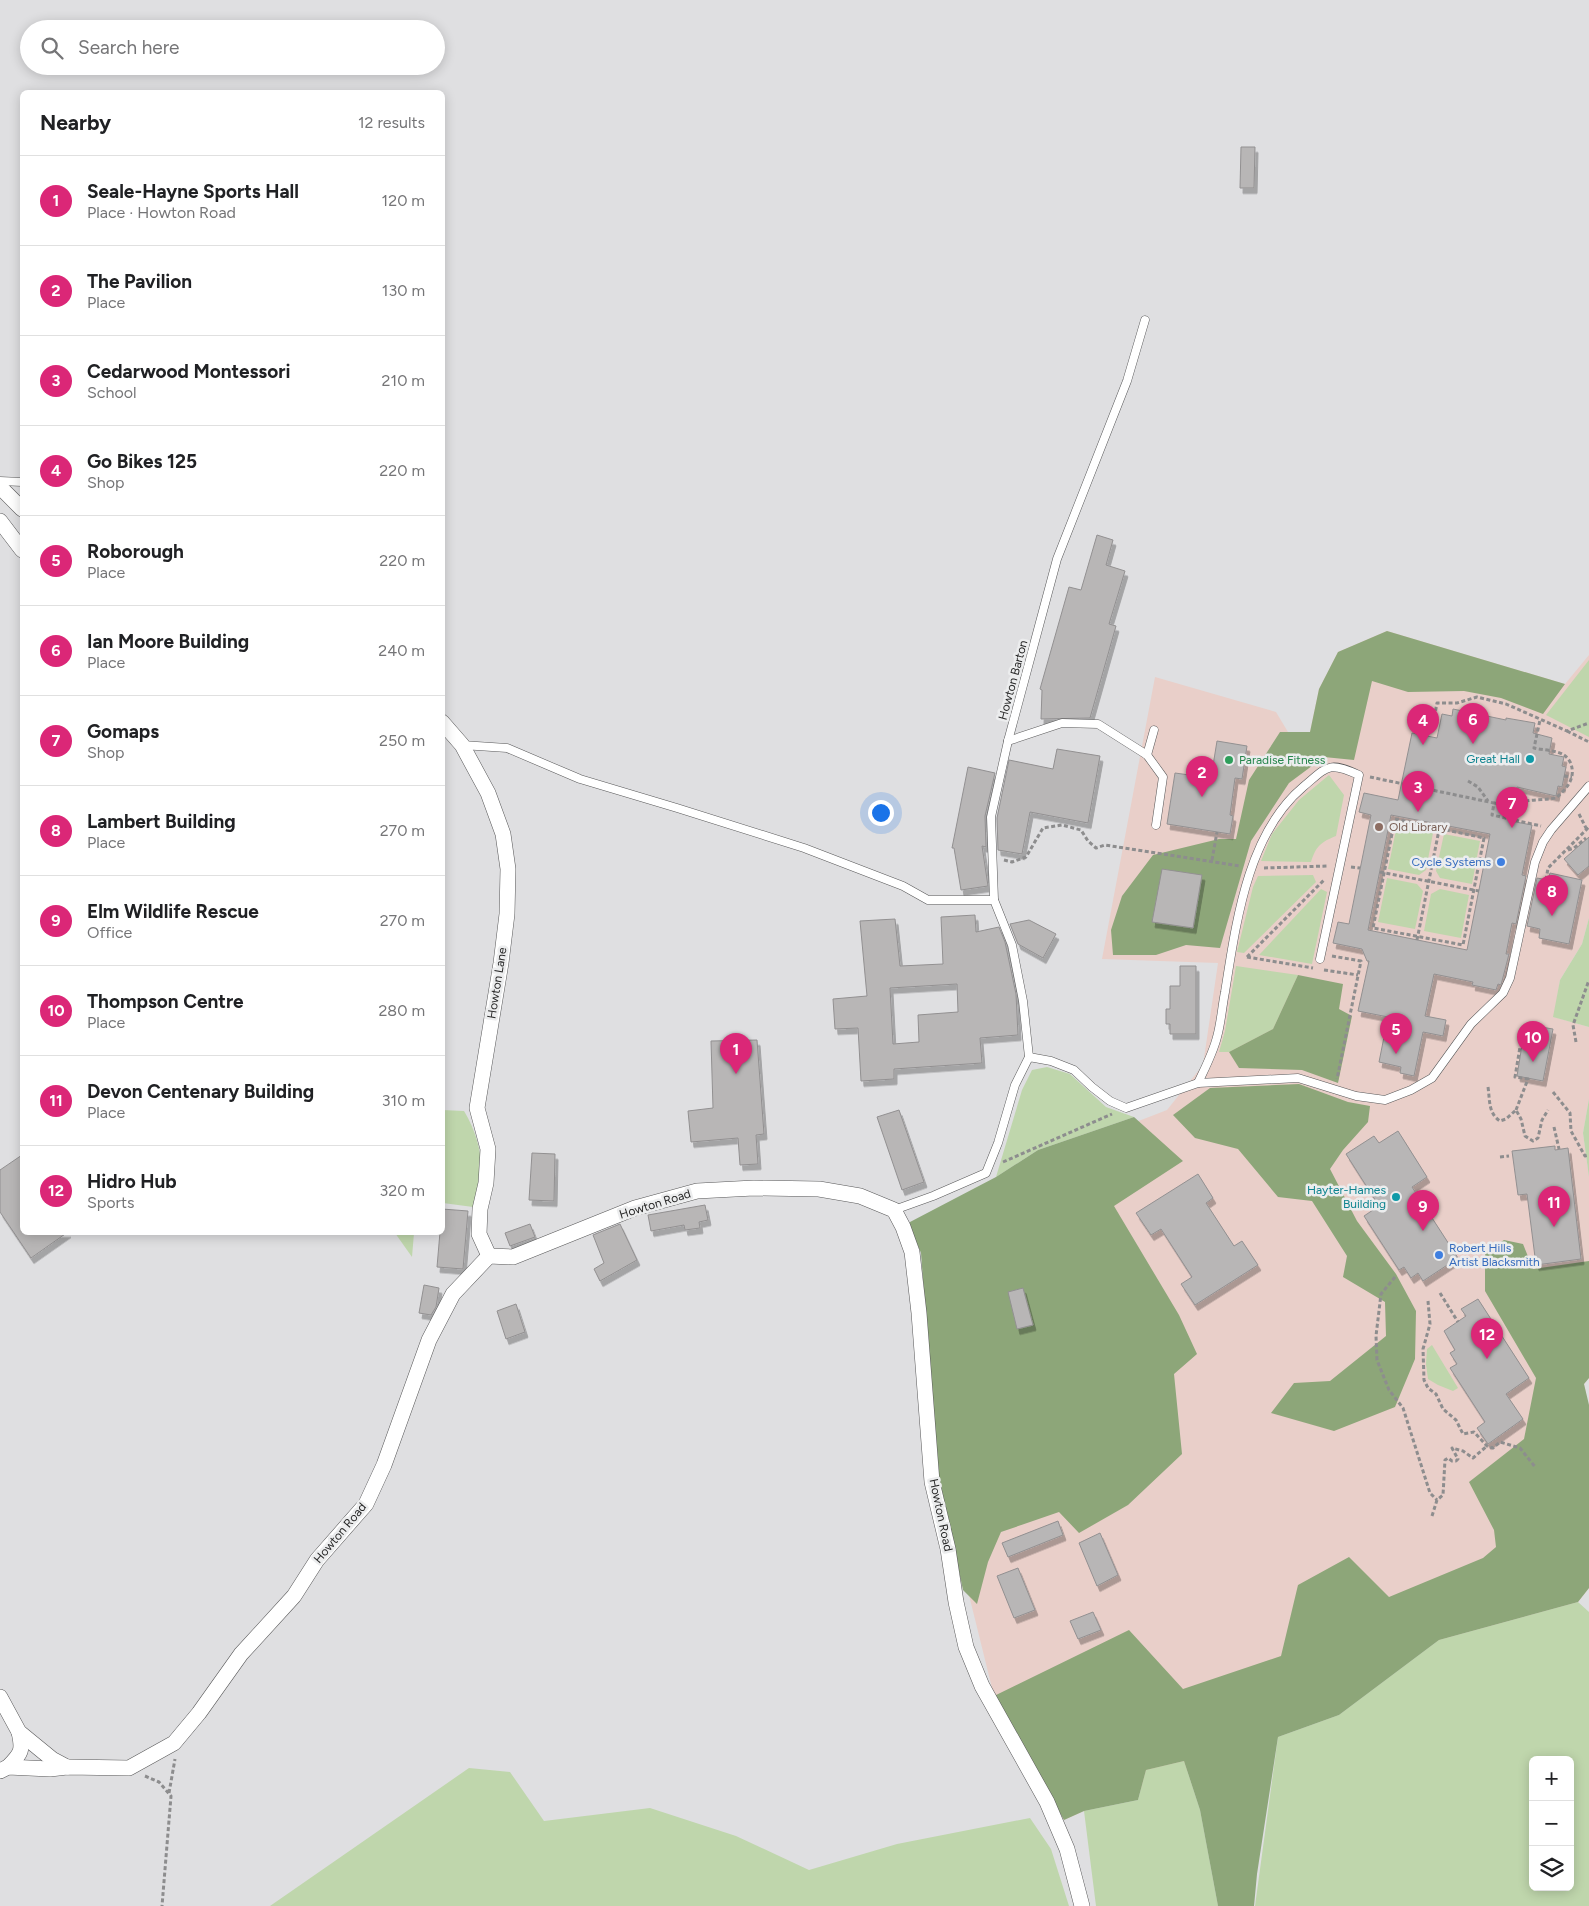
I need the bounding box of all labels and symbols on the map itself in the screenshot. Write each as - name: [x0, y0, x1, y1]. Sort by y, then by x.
- street label: Howton Barton: [996, 638, 1030, 721]
- pin: 6: [1457, 703, 1489, 744]
- pin: 4: [1407, 704, 1439, 745]
- place label: Great Hall: [1466, 752, 1520, 766]
- place label: Paradise Fitness: [1239, 753, 1326, 767]
- marker: Great Hall: [1524, 753, 1536, 765]
- marker: Paradise Fitness: [1223, 754, 1235, 766]
- pin: 2: [1186, 756, 1218, 797]
- pin: 3: [1402, 771, 1434, 812]
- pin: 7: [1496, 787, 1528, 828]
- your location: [868, 800, 894, 826]
- place label: Old Library: [1389, 820, 1448, 834]
- marker: Old Library: [1373, 821, 1385, 833]
- place label: Cycle Systems: [1411, 855, 1491, 869]
- marker: Cycle Systems: [1495, 856, 1507, 868]
- pin: 8: [1536, 875, 1568, 916]
- street label: Howton Lane: [484, 946, 510, 1020]
- pin: 5: [1380, 1013, 1412, 1054]
- pin: 10: [1517, 1021, 1549, 1062]
- pin: 1: [720, 1033, 752, 1074]
- place label: Hayter-Hames Building: [1307, 1183, 1386, 1211]
- street label: Howton Road: [618, 1186, 692, 1222]
- pin: 11: [1538, 1186, 1570, 1227]
- pin: 9: [1407, 1190, 1439, 1231]
- marker: Hayter-Hames Building: [1390, 1191, 1402, 1203]
- place label: Robert Hills Artist Blacksmith: [1449, 1241, 1540, 1269]
- marker: Robert Hills Artist Blacksmith: [1433, 1249, 1445, 1261]
- pin: 12: [1471, 1318, 1503, 1359]
- street label: Howton Road: [926, 1477, 956, 1553]
- street label: Howton Road: [311, 1500, 369, 1566]

